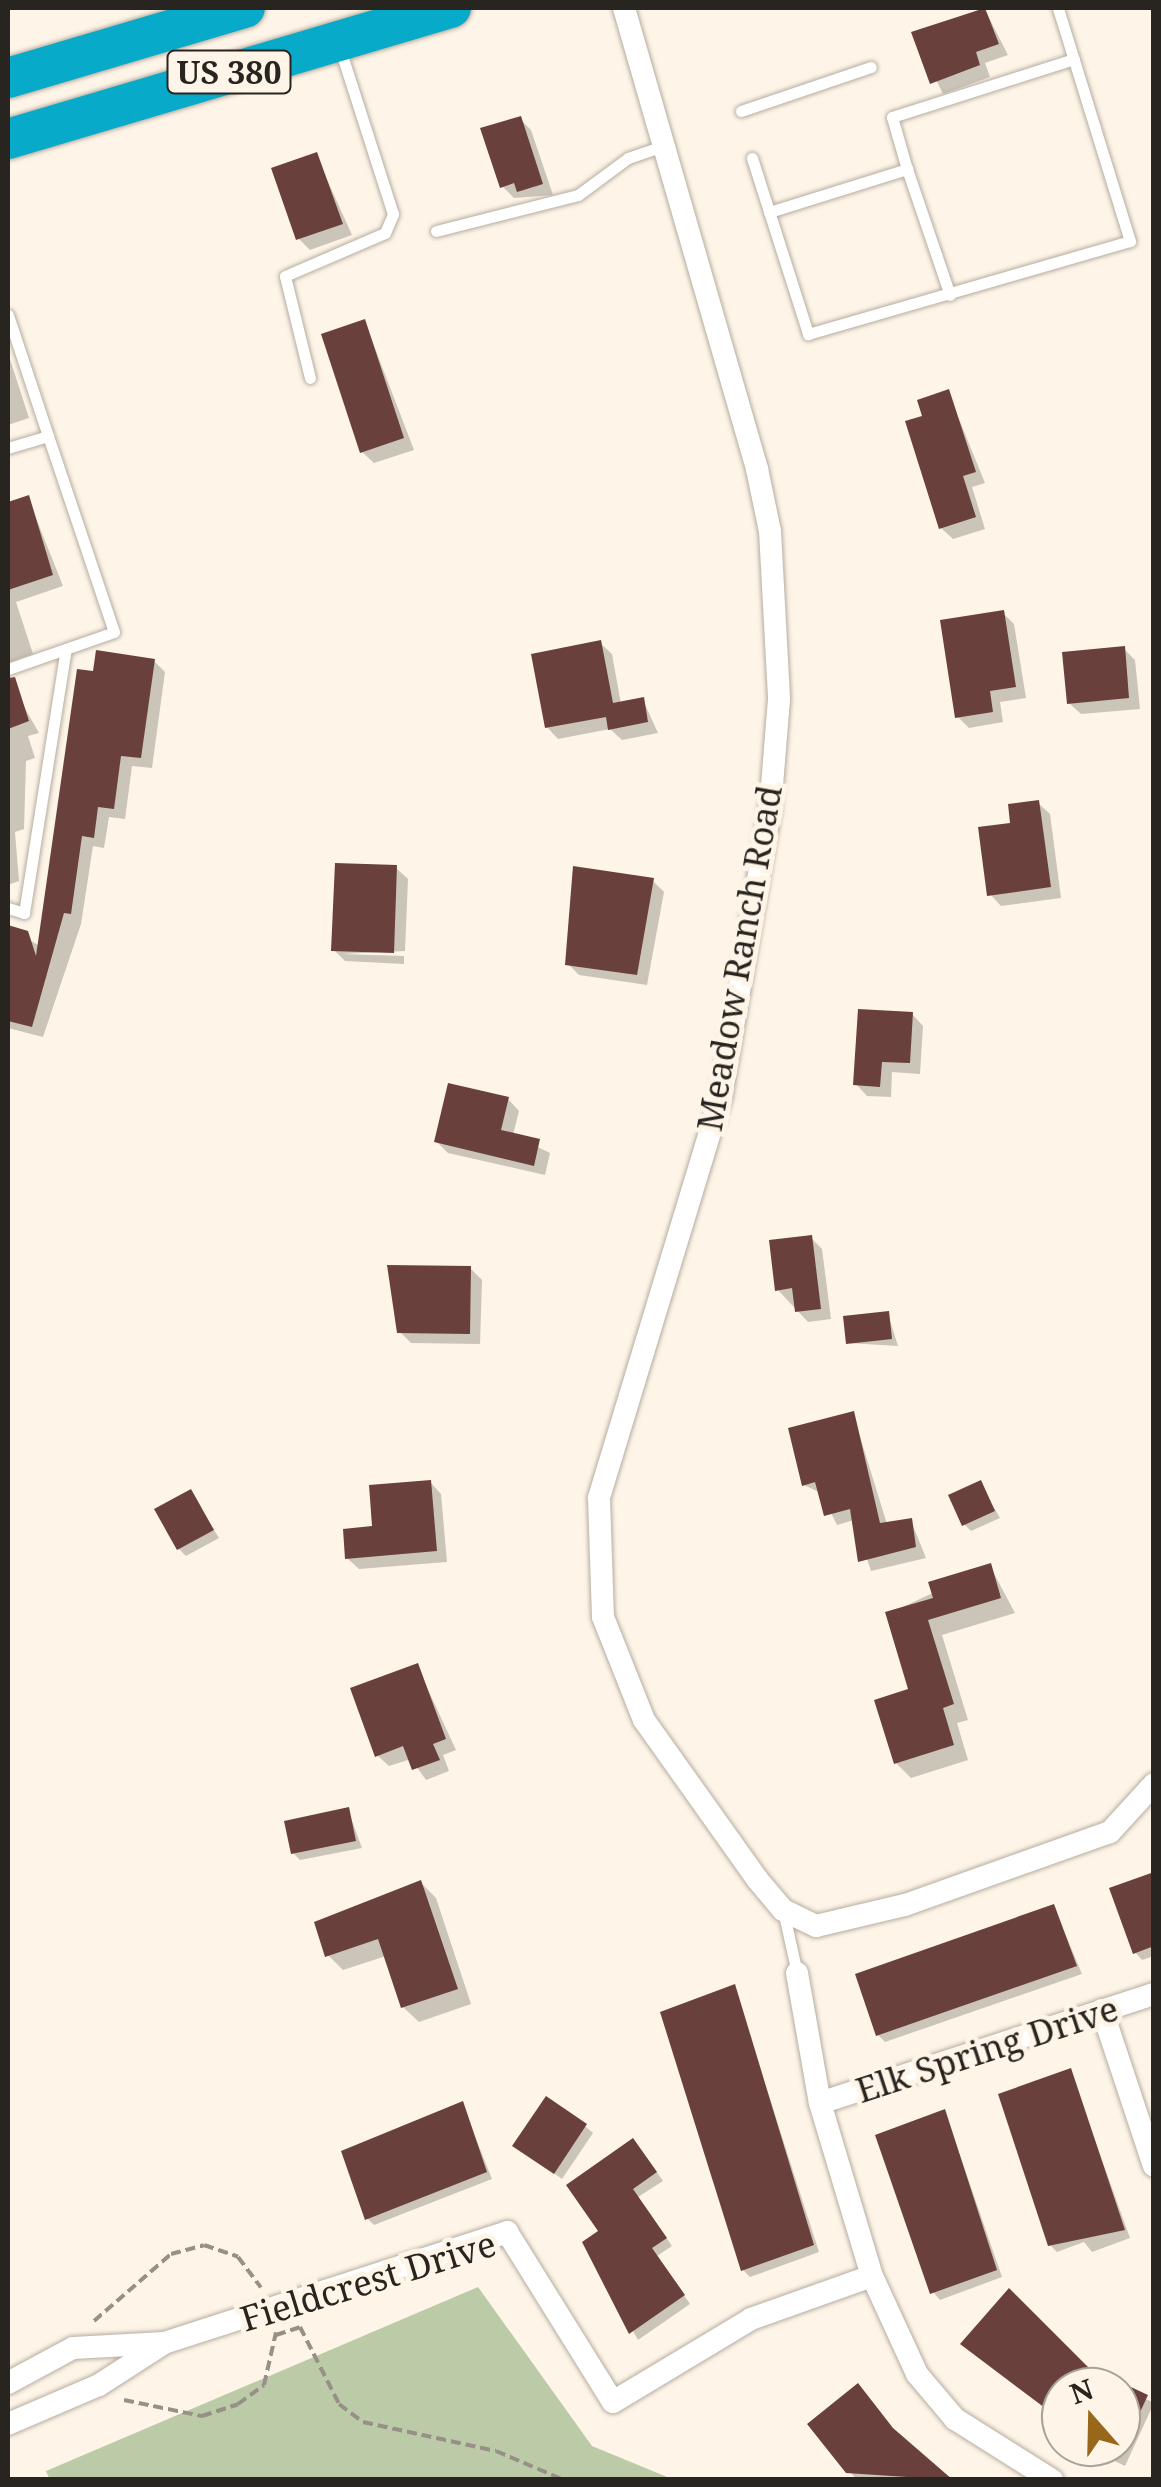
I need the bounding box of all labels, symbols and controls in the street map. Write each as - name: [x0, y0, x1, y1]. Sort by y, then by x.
- road number: US 380: [166, 45, 292, 99]
- street label: Meadow Ranch Road: [688, 782, 790, 1134]
- street label: Elk Spring Drive: [851, 1987, 1123, 2111]
- street label: Fieldcrest Drive: [235, 2222, 501, 2340]
- north arrow: [1041, 2367, 1141, 2467]
- text: N: [1065, 2369, 1098, 2412]

